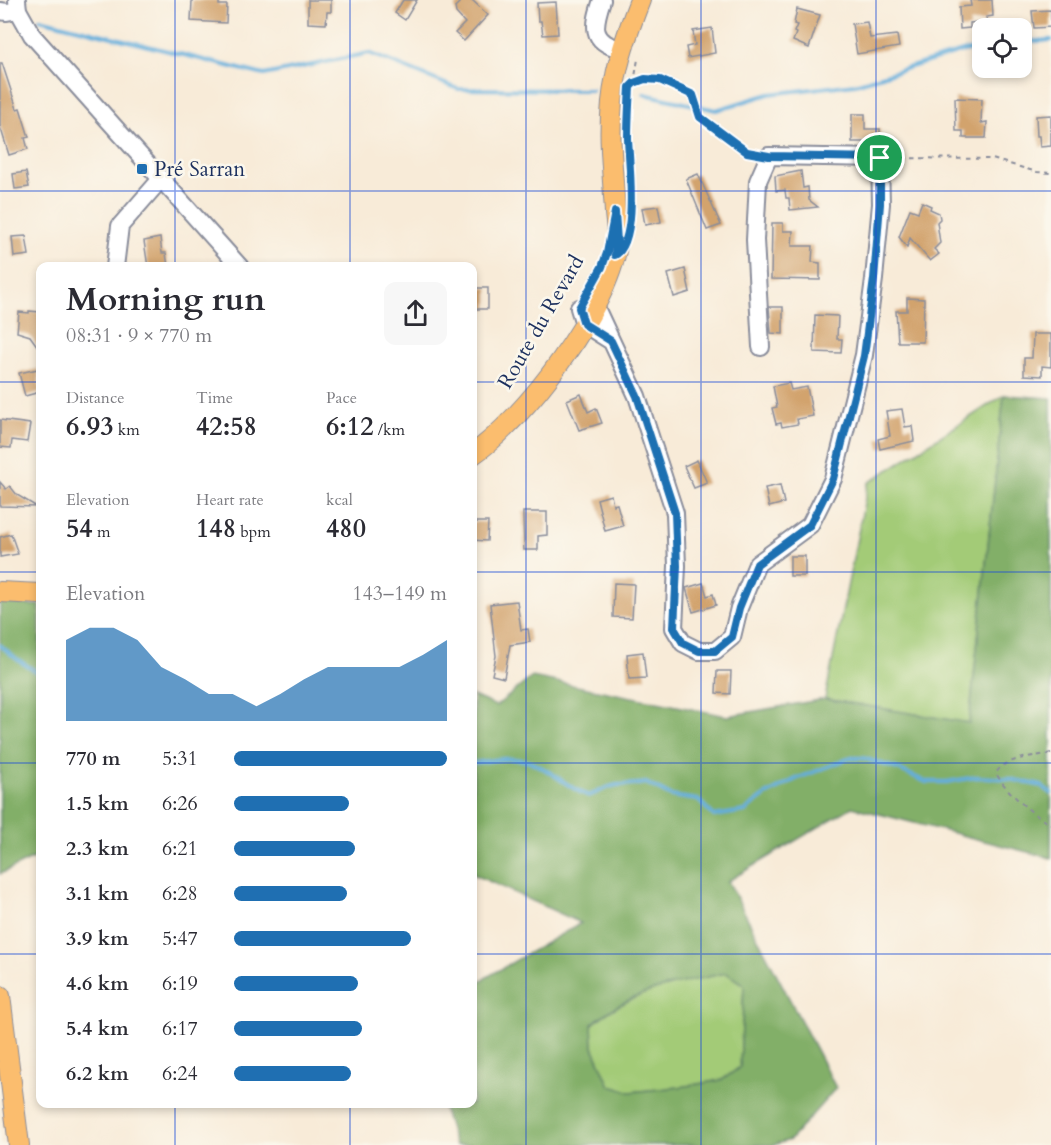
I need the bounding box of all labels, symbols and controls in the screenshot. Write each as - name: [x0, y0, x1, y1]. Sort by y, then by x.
- map controls: [972, 18, 1032, 78]
- button: locate: [972, 18, 1032, 78]
- pin: [854, 132, 905, 183]
- icon: arrive: [863, 141, 896, 174]
- place label: Pré Sarran: [154, 155, 245, 184]
- marker: Pré Sarran: [135, 162, 149, 176]
- street label: Route du Revard: [491, 250, 591, 394]
- text: Morning run: [66, 277, 266, 322]
- button: share: [384, 282, 447, 345]
- text: 08:31 · 9 × 770 m: [66, 322, 212, 349]
- text: Distance: [66, 387, 124, 409]
- text: Time: [196, 387, 233, 409]
- text: Pace: [326, 387, 357, 409]
- text: 6.93: [66, 409, 114, 444]
- text: 42:58: [196, 409, 257, 444]
- text: 6:12: [326, 409, 374, 444]
- text: km: [114, 419, 140, 441]
- text: /km: [374, 419, 405, 441]
- text: Elevation: [66, 489, 130, 511]
- text: Heart rate: [196, 489, 264, 511]
- text: kcal: [326, 489, 353, 511]
- text: 54: [66, 511, 93, 546]
- text: 148: [196, 511, 236, 546]
- text: 480: [326, 511, 366, 546]
- text: m: [93, 521, 110, 543]
- text: bpm: [236, 521, 271, 543]
- text: Elevation: [66, 580, 145, 607]
- text: 143–149 m: [352, 580, 447, 607]
- text: 770 m: [66, 745, 121, 772]
- text: 5:31: [162, 745, 198, 772]
- text: 1.5 km: [66, 790, 129, 817]
- text: 6:26: [162, 790, 198, 817]
- text: 2.3 km: [66, 835, 129, 862]
- text: 6:21: [162, 835, 198, 862]
- text: 3.1 km: [66, 880, 129, 907]
- text: 6:28: [162, 880, 198, 907]
- text: 3.9 km: [66, 925, 129, 952]
- text: 5:47: [162, 925, 198, 952]
- text: 4.6 km: [66, 970, 129, 997]
- text: 6:19: [162, 970, 198, 997]
- text: 5.4 km: [66, 1015, 129, 1042]
- text: 6:17: [162, 1015, 198, 1042]
- text: 6.2 km: [66, 1060, 129, 1087]
- text: 6:24: [162, 1060, 198, 1087]

